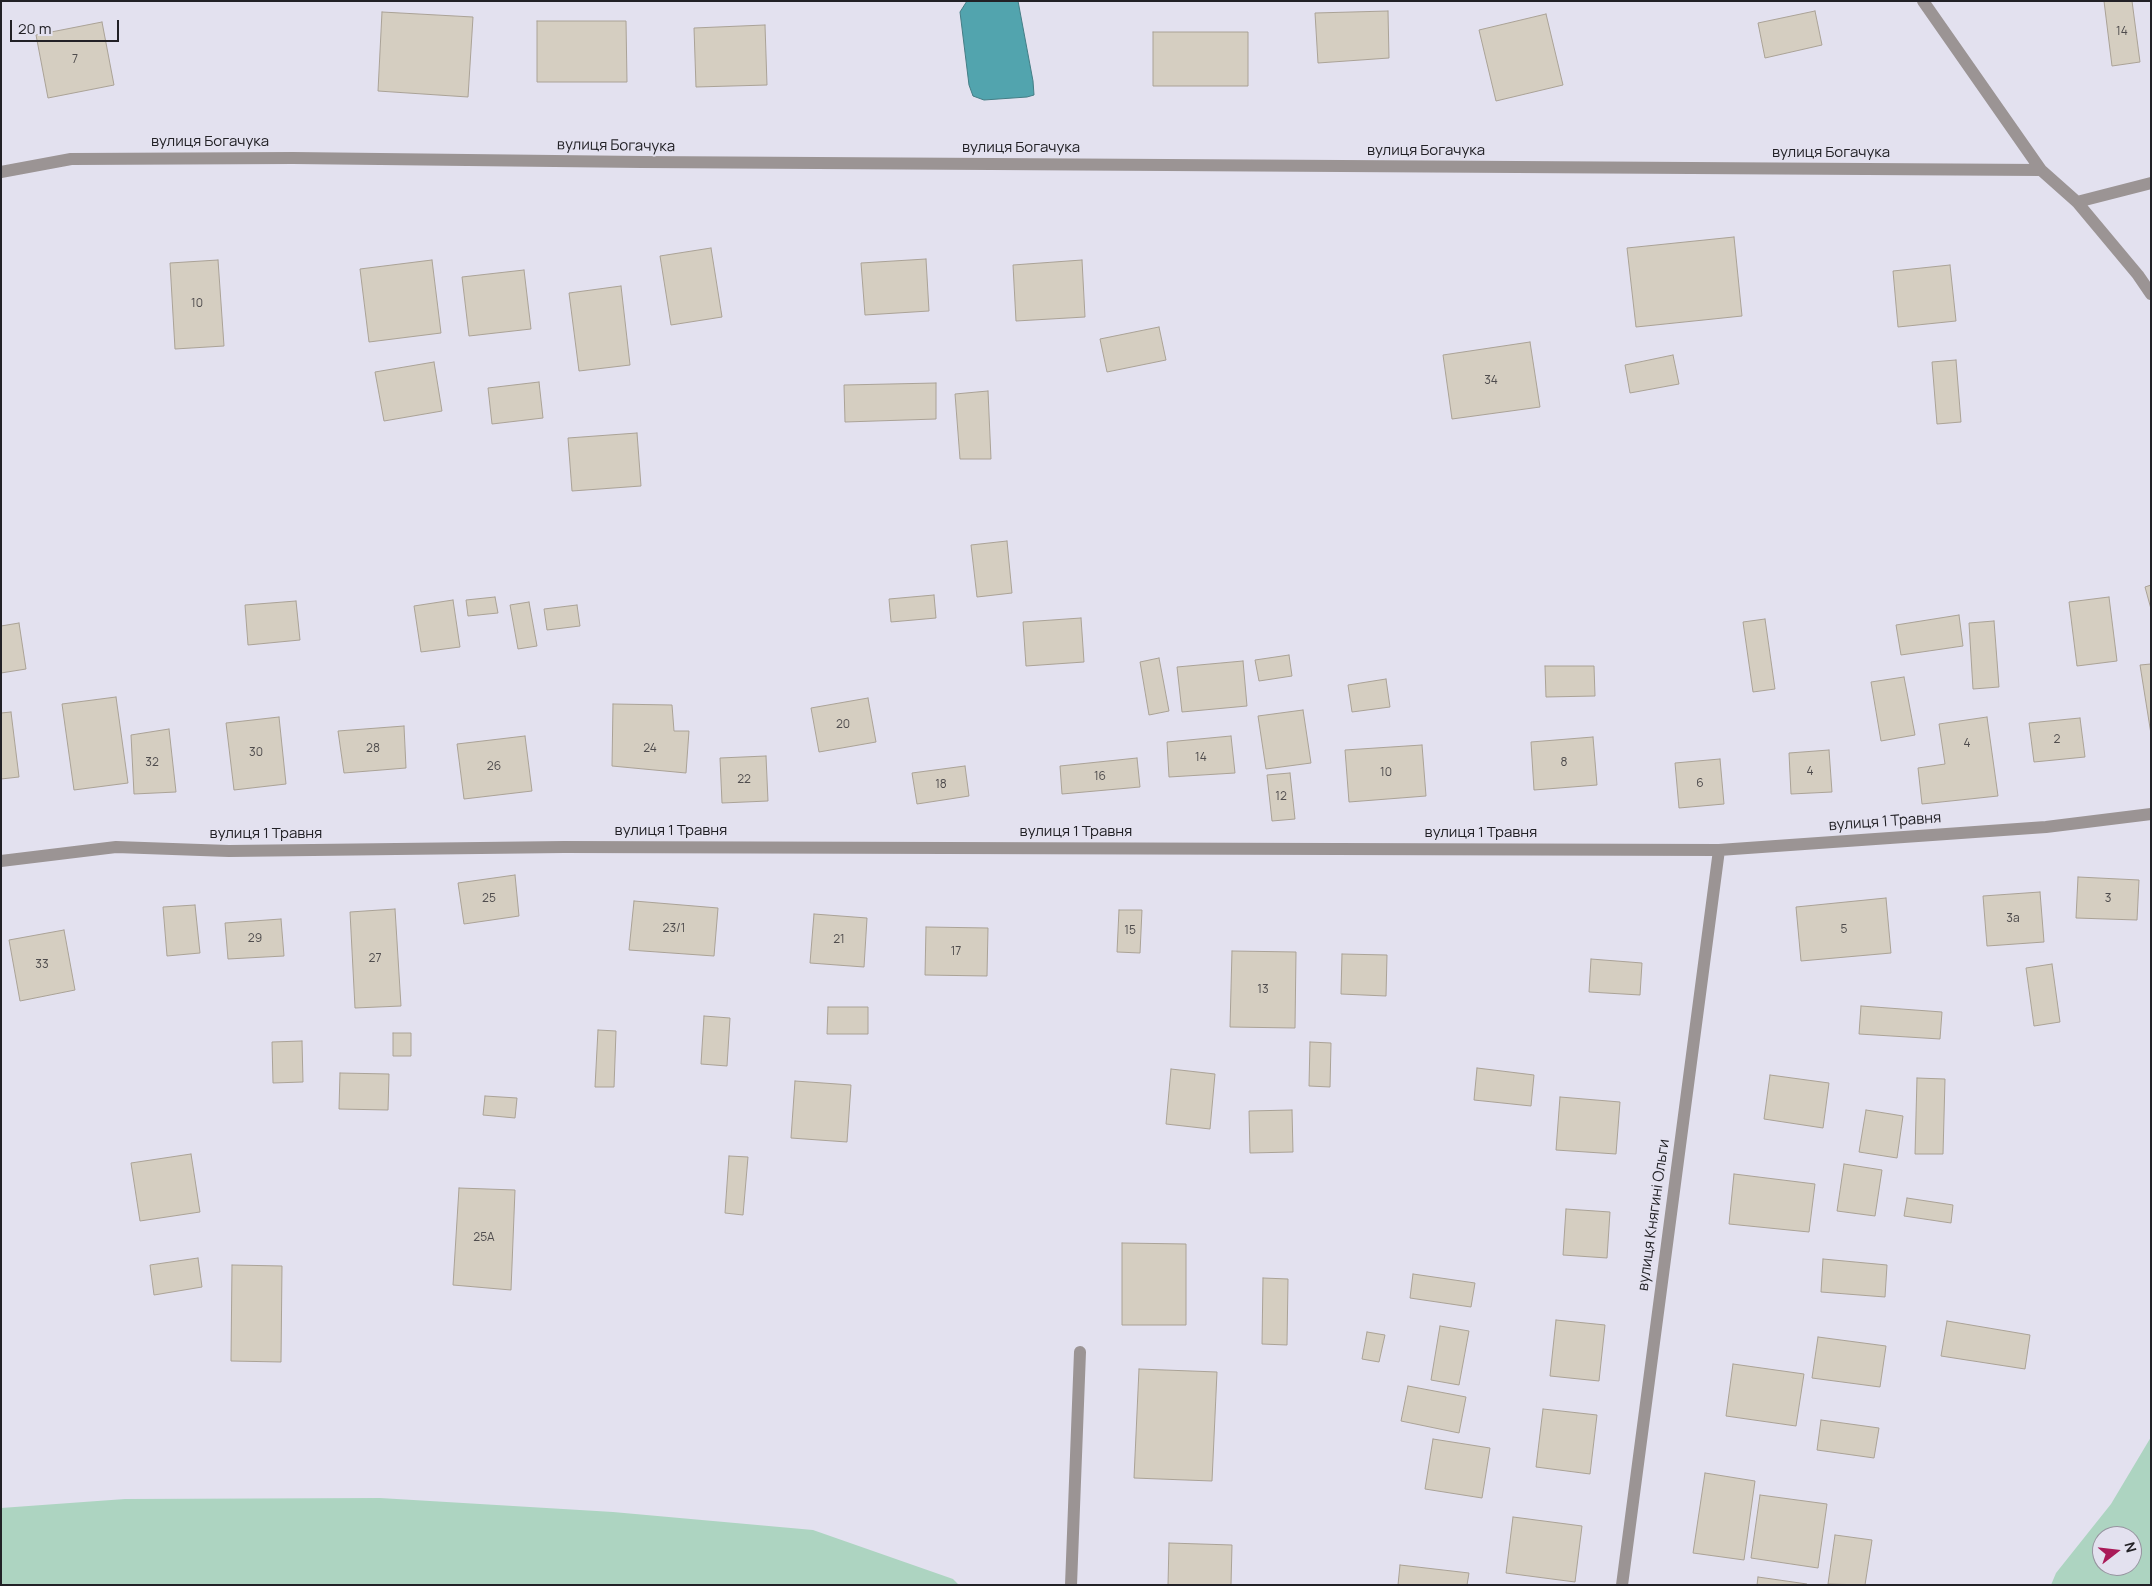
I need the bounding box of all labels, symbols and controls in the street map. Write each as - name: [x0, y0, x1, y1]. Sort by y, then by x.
- scale bar: [12, 10, 121, 42]
- text: 20 m: [18, 18, 51, 39]
- house number: 14: [2116, 25, 2128, 39]
- house number: 7: [72, 53, 78, 67]
- street label: вулиця Богачука: [151, 133, 269, 151]
- street label: вулиця Богачука: [557, 136, 675, 156]
- street label: вулиця Богачука: [962, 139, 1080, 157]
- street label: вулиця Богачука: [1367, 142, 1485, 160]
- street label: вулиця Богачука: [1772, 144, 1890, 162]
- house number: 10: [191, 297, 203, 311]
- house number: 34: [1484, 374, 1498, 388]
- house number: 20: [836, 718, 850, 732]
- house number: 2: [2054, 733, 2060, 747]
- house number: 4: [1963, 737, 1971, 751]
- house number: 28: [366, 742, 380, 756]
- house number: 24: [643, 742, 657, 756]
- house number: 30: [249, 746, 263, 760]
- house number: 14: [1195, 751, 1207, 765]
- house number: 32: [145, 756, 159, 770]
- house number: 8: [1561, 756, 1567, 770]
- house number: 26: [487, 760, 501, 774]
- house number: 4: [1806, 765, 1814, 779]
- house number: 10: [1380, 766, 1392, 780]
- house number: 16: [1094, 770, 1106, 784]
- house number: 22: [737, 773, 751, 787]
- house number: 6: [1696, 777, 1704, 791]
- house number: 18: [935, 778, 947, 792]
- house number: 12: [1275, 790, 1287, 804]
- street label: вулиця 1 Травня: [1828, 809, 1942, 835]
- street label: вулиця 1 Травня: [615, 822, 727, 840]
- street label: вулиця 1 Травня: [1020, 823, 1132, 841]
- street label: вулиця 1 Травня: [1425, 824, 1537, 842]
- street label: вулиця 1 Травня: [210, 825, 322, 843]
- house number: 25: [482, 892, 496, 906]
- house number: 3: [2105, 892, 2111, 906]
- house number: 3а: [2006, 912, 2020, 926]
- house number: 23/1: [663, 922, 685, 936]
- house number: 5: [1841, 923, 1847, 937]
- house number: 15: [1124, 924, 1136, 938]
- house number: 29: [248, 932, 262, 946]
- house number: 21: [833, 933, 845, 947]
- house number: 17: [951, 945, 961, 959]
- house number: 27: [369, 952, 381, 966]
- house number: 33: [35, 958, 49, 972]
- house number: 13: [1257, 983, 1269, 997]
- street label: вулиця Княгині Ольги: [1634, 1138, 1674, 1292]
- house number: 25А: [473, 1231, 495, 1245]
- north arrow: [2092, 1526, 2142, 1576]
- text: N: [2120, 1540, 2141, 1554]

